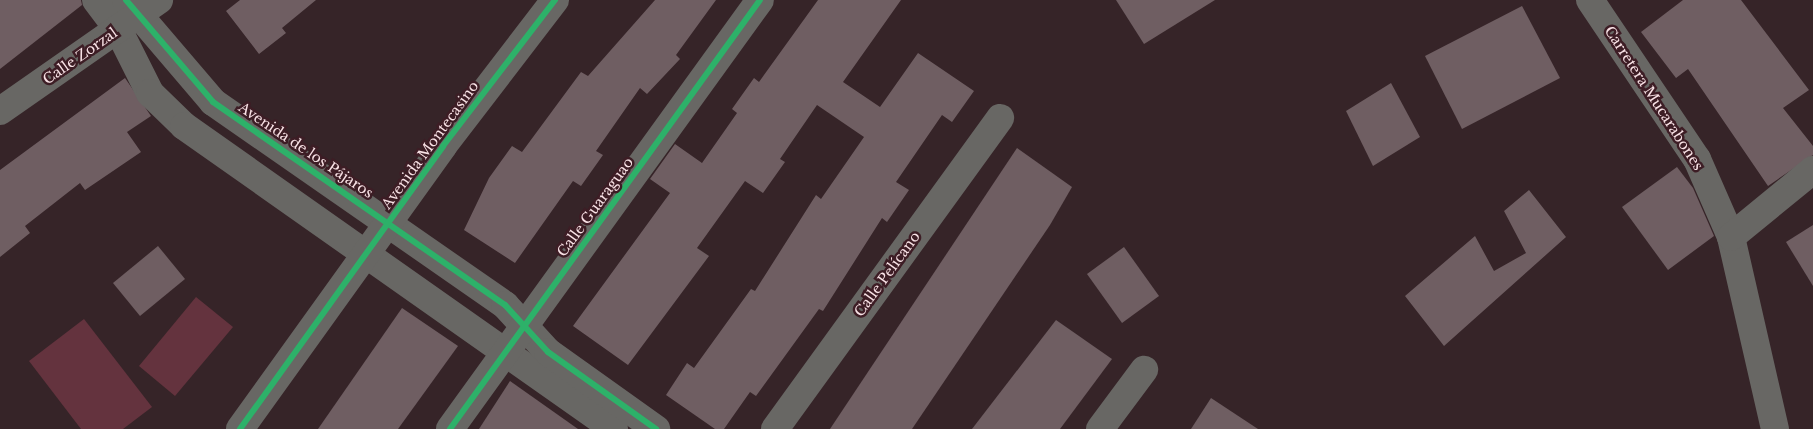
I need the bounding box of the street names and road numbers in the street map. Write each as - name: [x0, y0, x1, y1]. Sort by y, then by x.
- street label: Carretera Mucarabones: [1601, 23, 1707, 173]
- street label: Calle Zorzal: [40, 24, 120, 88]
- street label: Avenida Montecasino: [378, 78, 482, 212]
- street label: Avenida de los Pájaros: [236, 99, 376, 201]
- street label: Calle Guaraguao: [553, 154, 637, 260]
- street label: Calle Pelícano: [851, 228, 923, 320]

